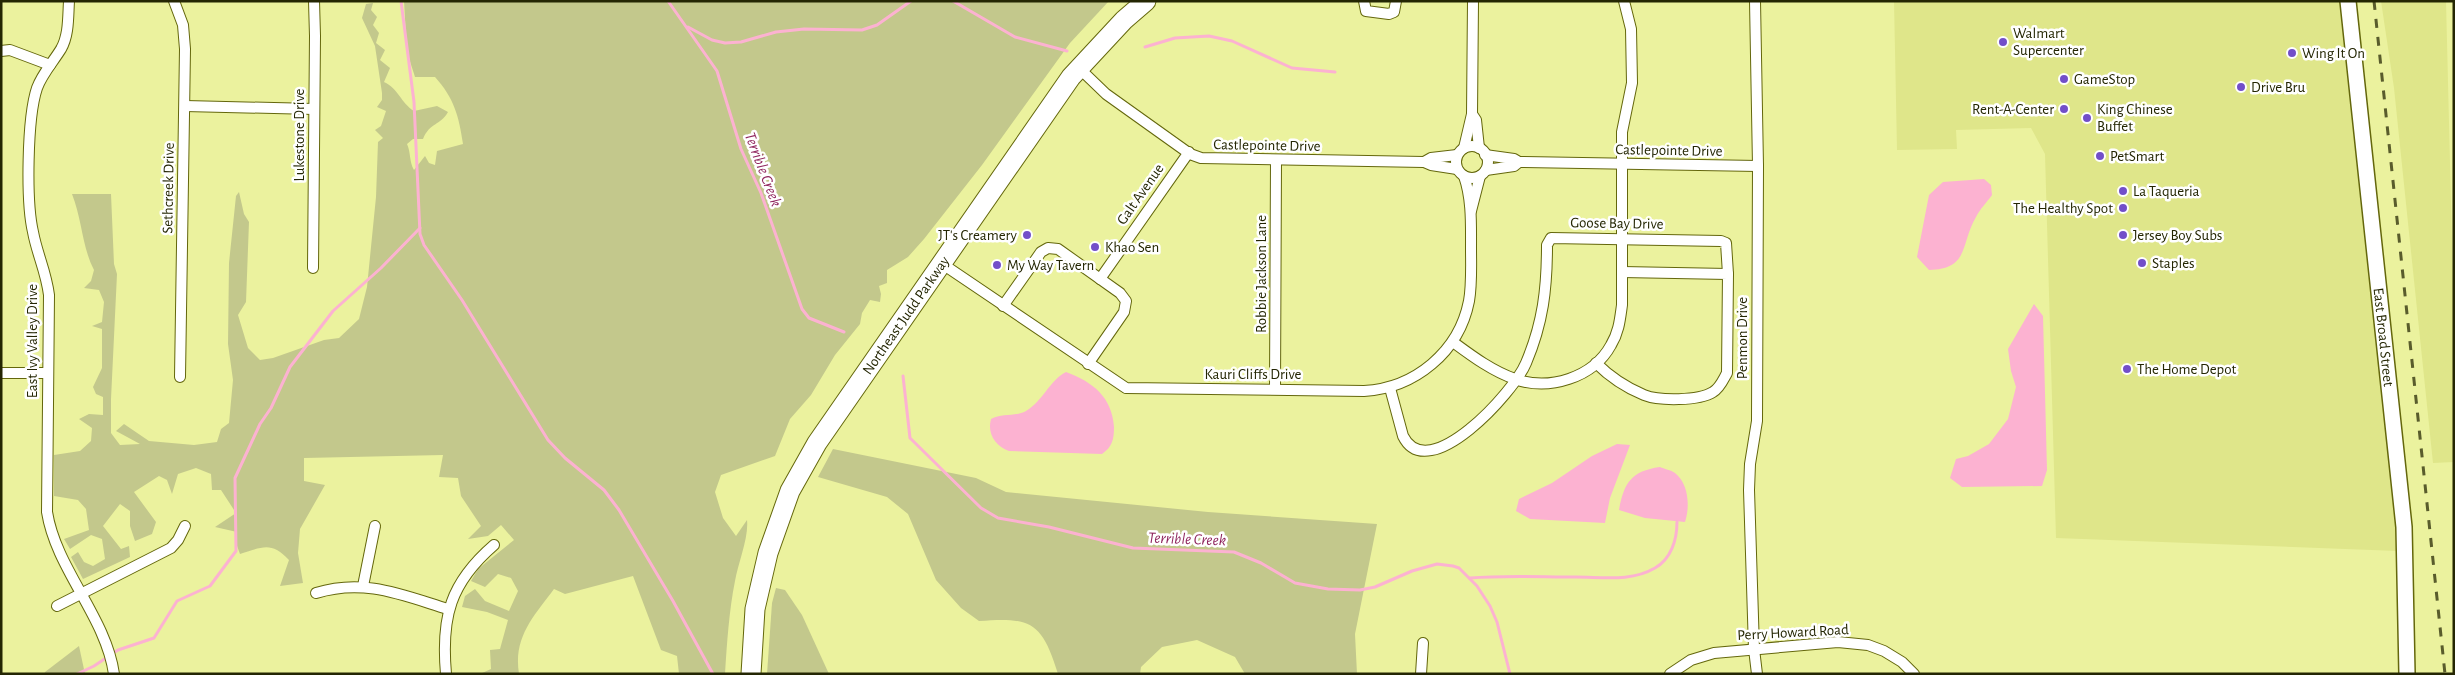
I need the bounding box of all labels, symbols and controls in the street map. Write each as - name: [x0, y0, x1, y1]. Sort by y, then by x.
- place label: Walmart Supercenter: [2013, 26, 2084, 58]
- marker: Walmart Supercenter: [1997, 36, 2009, 48]
- place label: Wing It On: [2302, 46, 2365, 61]
- marker: Wing It On: [2286, 47, 2298, 59]
- place label: GameStop: [2074, 72, 2135, 87]
- marker: GameStop: [2058, 73, 2070, 85]
- place label: Drive Bru: [2251, 80, 2305, 95]
- marker: Drive Bru: [2235, 81, 2247, 93]
- street label: Lukestone Drive: [292, 88, 307, 182]
- place label: Rent-A-Center: [1972, 102, 2054, 117]
- place label: King Chinese Buffet: [2097, 102, 2173, 134]
- marker: Rent-A-Center: [2058, 103, 2070, 115]
- marker: King Chinese Buffet: [2081, 112, 2093, 124]
- water label: Terrible Creek: [742, 130, 785, 209]
- street label: Castlepointe Drive: [1213, 137, 1321, 154]
- street label: Sethcreek Drive: [160, 142, 177, 234]
- street label: Castlepointe Drive: [1615, 142, 1723, 159]
- place label: PetSmart: [2110, 149, 2164, 164]
- marker: PetSmart: [2094, 150, 2106, 162]
- street label: Galt Avenue: [1114, 161, 1167, 227]
- place label: La Taqueria: [2133, 184, 2200, 199]
- marker: La Taqueria: [2117, 185, 2129, 197]
- place label: The Healthy Spot: [2013, 201, 2113, 216]
- marker: The Healthy Spot: [2117, 202, 2129, 214]
- street label: Robbie Jackson Lane: [1254, 215, 1269, 333]
- street label: Goose Bay Drive: [1570, 215, 1664, 232]
- place label: JT's Creamery: [938, 228, 1018, 243]
- place label: Jersey Boy Subs: [2133, 228, 2222, 243]
- marker: JT's Creamery: [1021, 229, 1033, 241]
- marker: Jersey Boy Subs: [2117, 229, 2129, 241]
- place label: Khao Sen: [1105, 240, 1159, 255]
- marker: Khao Sen: [1089, 241, 1101, 253]
- street label: Northeast Judd Parkway: [860, 253, 953, 378]
- place label: Staples: [2152, 256, 2195, 271]
- marker: Staples: [2136, 257, 2148, 269]
- place label: My Way Tavern: [1007, 258, 1094, 273]
- marker: My Way Tavern: [991, 259, 1003, 271]
- street label: East Ivy Valley Drive: [25, 284, 40, 398]
- street label: East Broad Street: [2371, 287, 2396, 388]
- street label: Penmon Drive: [1735, 297, 1750, 379]
- place label: The Home Depot: [2137, 362, 2237, 377]
- marker: The Home Depot: [2121, 363, 2133, 375]
- street label: Kauri Cliffs Drive: [1205, 367, 1302, 382]
- water label: Terrible Creek: [1148, 530, 1226, 548]
- street label: Perry Howard Road: [1737, 622, 1849, 643]

